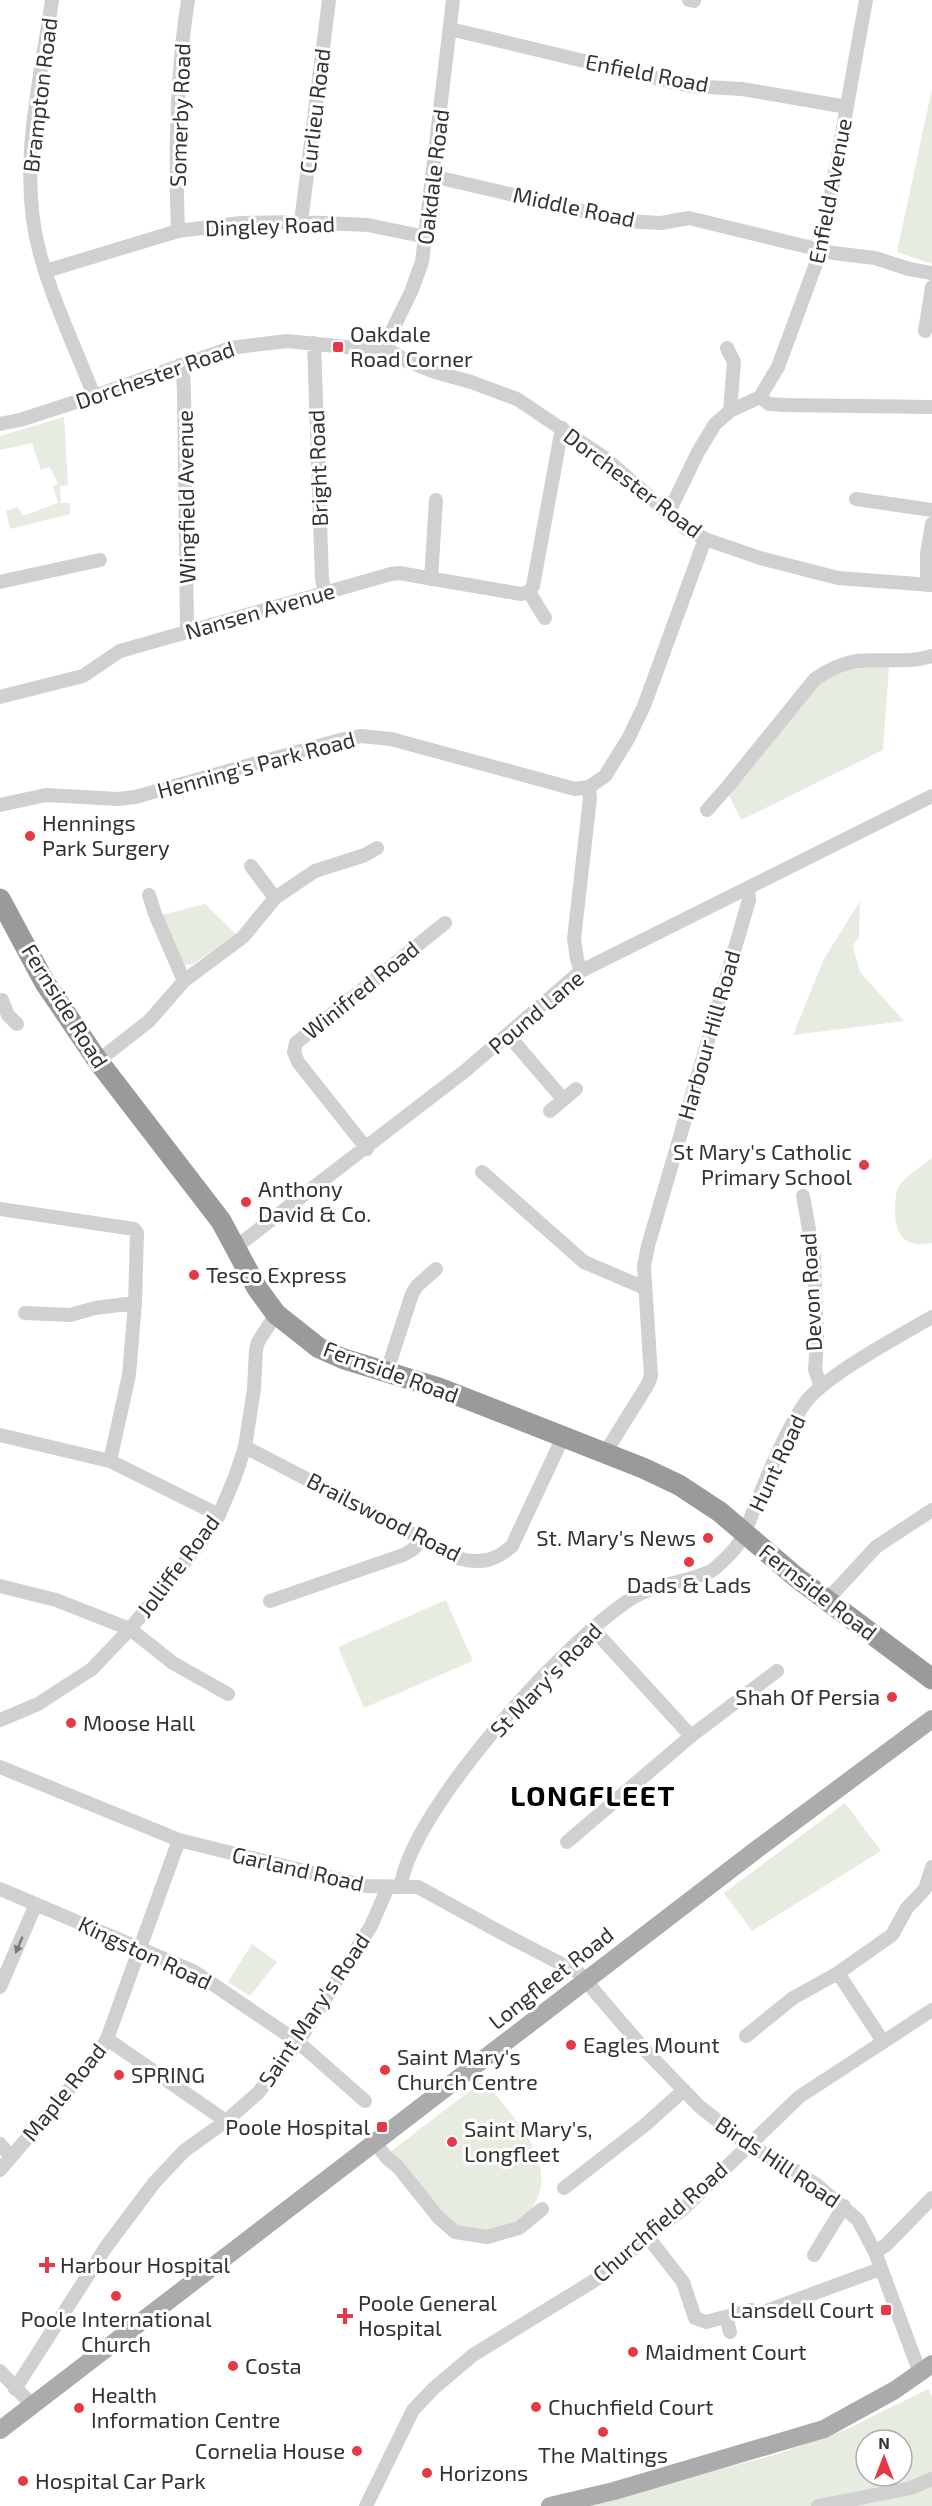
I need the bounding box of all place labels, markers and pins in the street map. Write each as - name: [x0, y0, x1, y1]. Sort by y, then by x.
- place label: Oakdale Road Corner: [350, 320, 473, 371]
- marker: Oakdale Road Corner: [331, 340, 345, 354]
- place label: Hennings Park Surgery: [42, 809, 170, 860]
- marker: Hennings Park Surgery: [23, 829, 37, 843]
- place label: St Mary's Catholic Primary School: [673, 1138, 852, 1189]
- marker: St Mary's Catholic Primary School: [857, 1158, 871, 1172]
- place label: Anthony David & Co.: [258, 1175, 371, 1226]
- marker: Anthony David & Co.: [239, 1195, 253, 1209]
- place label: Tesco Express: [206, 1261, 347, 1287]
- marker: Tesco Express: [187, 1268, 201, 1282]
- place label: St. Mary's News: [536, 1524, 696, 1550]
- marker: St. Mary's News: [701, 1531, 715, 1545]
- marker: Dads & Lads: [682, 1555, 696, 1569]
- place label: Dads & Lads: [627, 1571, 751, 1597]
- place label: Shah Of Persia: [735, 1683, 880, 1709]
- marker: Shah Of Persia: [885, 1690, 899, 1704]
- place label: Moose Hall: [83, 1709, 195, 1735]
- marker: Moose Hall: [64, 1716, 78, 1730]
- place label: Eagles Mount: [583, 2031, 720, 2057]
- marker: Eagles Mount: [564, 2038, 578, 2052]
- place label: Saint Mary's Church Centre: [397, 2043, 538, 2094]
- place label: SPRING: [131, 2061, 205, 2087]
- marker: Saint Mary's Church Centre: [378, 2063, 392, 2077]
- marker: SPRING: [112, 2068, 126, 2082]
- place label: Poole Hospital: [225, 2113, 370, 2139]
- place label: Saint Mary's, Longfleet: [464, 2115, 593, 2166]
- marker: Poole Hospital: [375, 2120, 389, 2134]
- marker: Saint Mary's, Longfleet: [445, 2135, 459, 2149]
- place label: Harbour Hospital: [60, 2251, 230, 2277]
- marker: Harbour Hospital: [38, 2256, 56, 2274]
- marker: Poole International Church: [109, 2289, 123, 2303]
- place label: Poole General Hospital: [358, 2289, 497, 2340]
- place label: Lansdell Court: [730, 2296, 874, 2322]
- marker: Lansdell Court: [879, 2303, 893, 2317]
- place label: Poole International Church: [20, 2305, 212, 2356]
- marker: Poole General Hospital: [336, 2307, 354, 2325]
- place label: Maidment Court: [645, 2338, 806, 2364]
- marker: Maidment Court: [626, 2345, 640, 2359]
- place label: Costa: [245, 2352, 302, 2378]
- marker: Costa: [226, 2359, 240, 2373]
- place label: Health Information Centre: [91, 2381, 280, 2432]
- place label: Chuchfield Court: [548, 2393, 713, 2419]
- marker: Chuchfield Court: [529, 2400, 543, 2414]
- marker: Health Information Centre: [72, 2401, 86, 2415]
- marker: The Maltings: [596, 2425, 610, 2439]
- place label: Cornelia House: [195, 2437, 345, 2463]
- place label: The Maltings: [538, 2441, 668, 2467]
- marker: Cornelia House: [350, 2444, 364, 2458]
- place label: Horizons: [439, 2459, 528, 2485]
- marker: Horizons: [420, 2466, 434, 2480]
- place label: Hospital Car Park: [35, 2467, 206, 2493]
- marker: Hospital Car Park: [16, 2474, 30, 2488]

